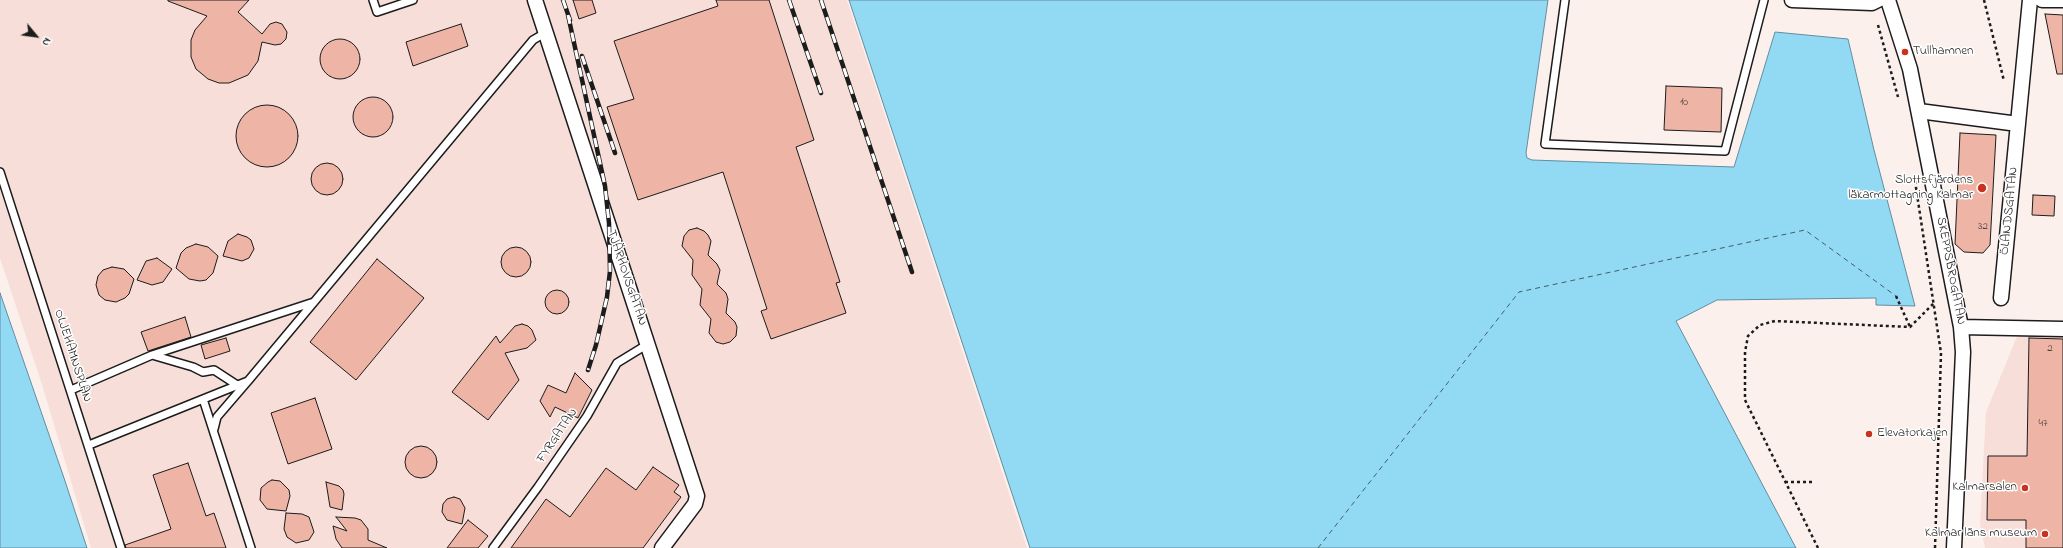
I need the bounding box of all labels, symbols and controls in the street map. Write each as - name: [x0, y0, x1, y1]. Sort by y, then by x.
- north arrow: [16, 16, 56, 56]
- text: N: [38, 35, 55, 49]
- place label: Tullhamnen: [1913, 44, 1973, 60]
- marker: Tullhamnen: [1900, 47, 1910, 57]
- house number: 10: [1680, 96, 1688, 110]
- street label: ÖLANDSGATAN: [1998, 166, 2022, 256]
- place label: Slottsfjärdens läkarmottagning Kalmar: [1848, 173, 1973, 204]
- marker: Slottsfjärdens läkarmottagning Kalmar: [1976, 182, 1988, 194]
- street label: SKEPPSBROGATAN: [1932, 216, 1968, 326]
- house number: 32: [1978, 220, 1988, 234]
- street label: TJÄRHOVSGATAN: [602, 228, 650, 328]
- street label: OLJEHAMNSPLAN: [50, 308, 94, 404]
- house number: 2: [2047, 342, 2053, 356]
- street label: FYRGATAN: [534, 406, 582, 466]
- house number: 47: [2038, 417, 2048, 431]
- place label: Elevatorkajen: [1877, 426, 1948, 442]
- marker: Elevatorkajen: [1864, 429, 1874, 439]
- place label: Kalmarsalen: [1952, 480, 2017, 496]
- marker: Kalmarsalen: [2020, 483, 2030, 493]
- place label: Kalmar läns museum: [1925, 526, 2037, 542]
- marker: Kalmar läns museum: [2040, 529, 2050, 539]

